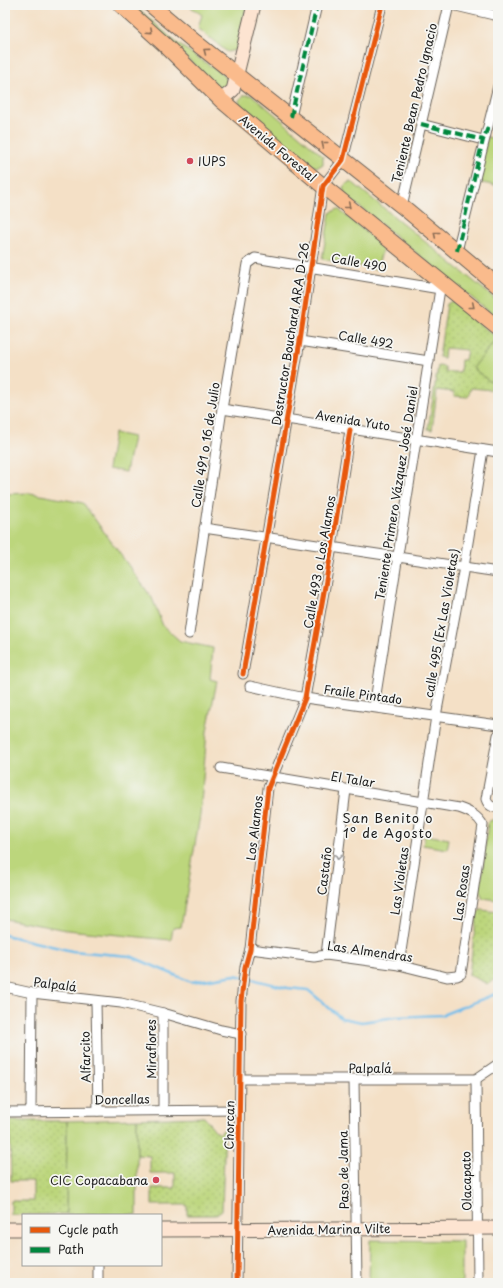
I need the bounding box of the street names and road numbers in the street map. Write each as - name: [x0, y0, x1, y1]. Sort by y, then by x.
- street label: Teniente Bean Pedro Ignacio: [387, 21, 441, 185]
- street label: Avenida Forestal: [235, 110, 321, 186]
- street label: Destructor Bouchard ARA D-26: [267, 241, 313, 427]
- street label: Calle 490: [330, 248, 388, 276]
- street label: Calle 492: [337, 326, 395, 352]
- street label: Calle 491 o 16 de Julio: [186, 380, 224, 509]
- street label: Teniente Primero Vázquez José Daniel: [370, 385, 422, 601]
- street label: Avenida Yuto: [314, 405, 392, 435]
- street label: Calle 493 o Los Alamos: [298, 494, 340, 630]
- street label: calle 495 (Ex Las Violetas): [419, 547, 463, 699]
- street label: Fraile Pintado: [323, 680, 404, 708]
- street label: El Talar: [330, 767, 377, 791]
- street label: Los Alamos: [241, 794, 267, 861]
- street label: Castaño: [312, 845, 336, 896]
- street label: Las Violetas: [385, 845, 413, 916]
- street label: Las Rosas: [448, 863, 474, 922]
- street label: Las Almendras: [326, 936, 414, 966]
- street label: Palpalá: [32, 972, 78, 996]
- street label: Miraflores: [142, 1019, 160, 1079]
- street label: Alfarcito: [76, 1031, 94, 1083]
- street label: Palpalá: [348, 1059, 392, 1077]
- street label: Doncellas: [94, 1090, 150, 1108]
- street label: Chorcan: [220, 1100, 238, 1150]
- street label: Paso de Jama: [333, 1130, 353, 1210]
- street label: Olacapato: [456, 1151, 476, 1211]
- street label: Avenida Marina Vilte: [267, 1219, 391, 1239]

